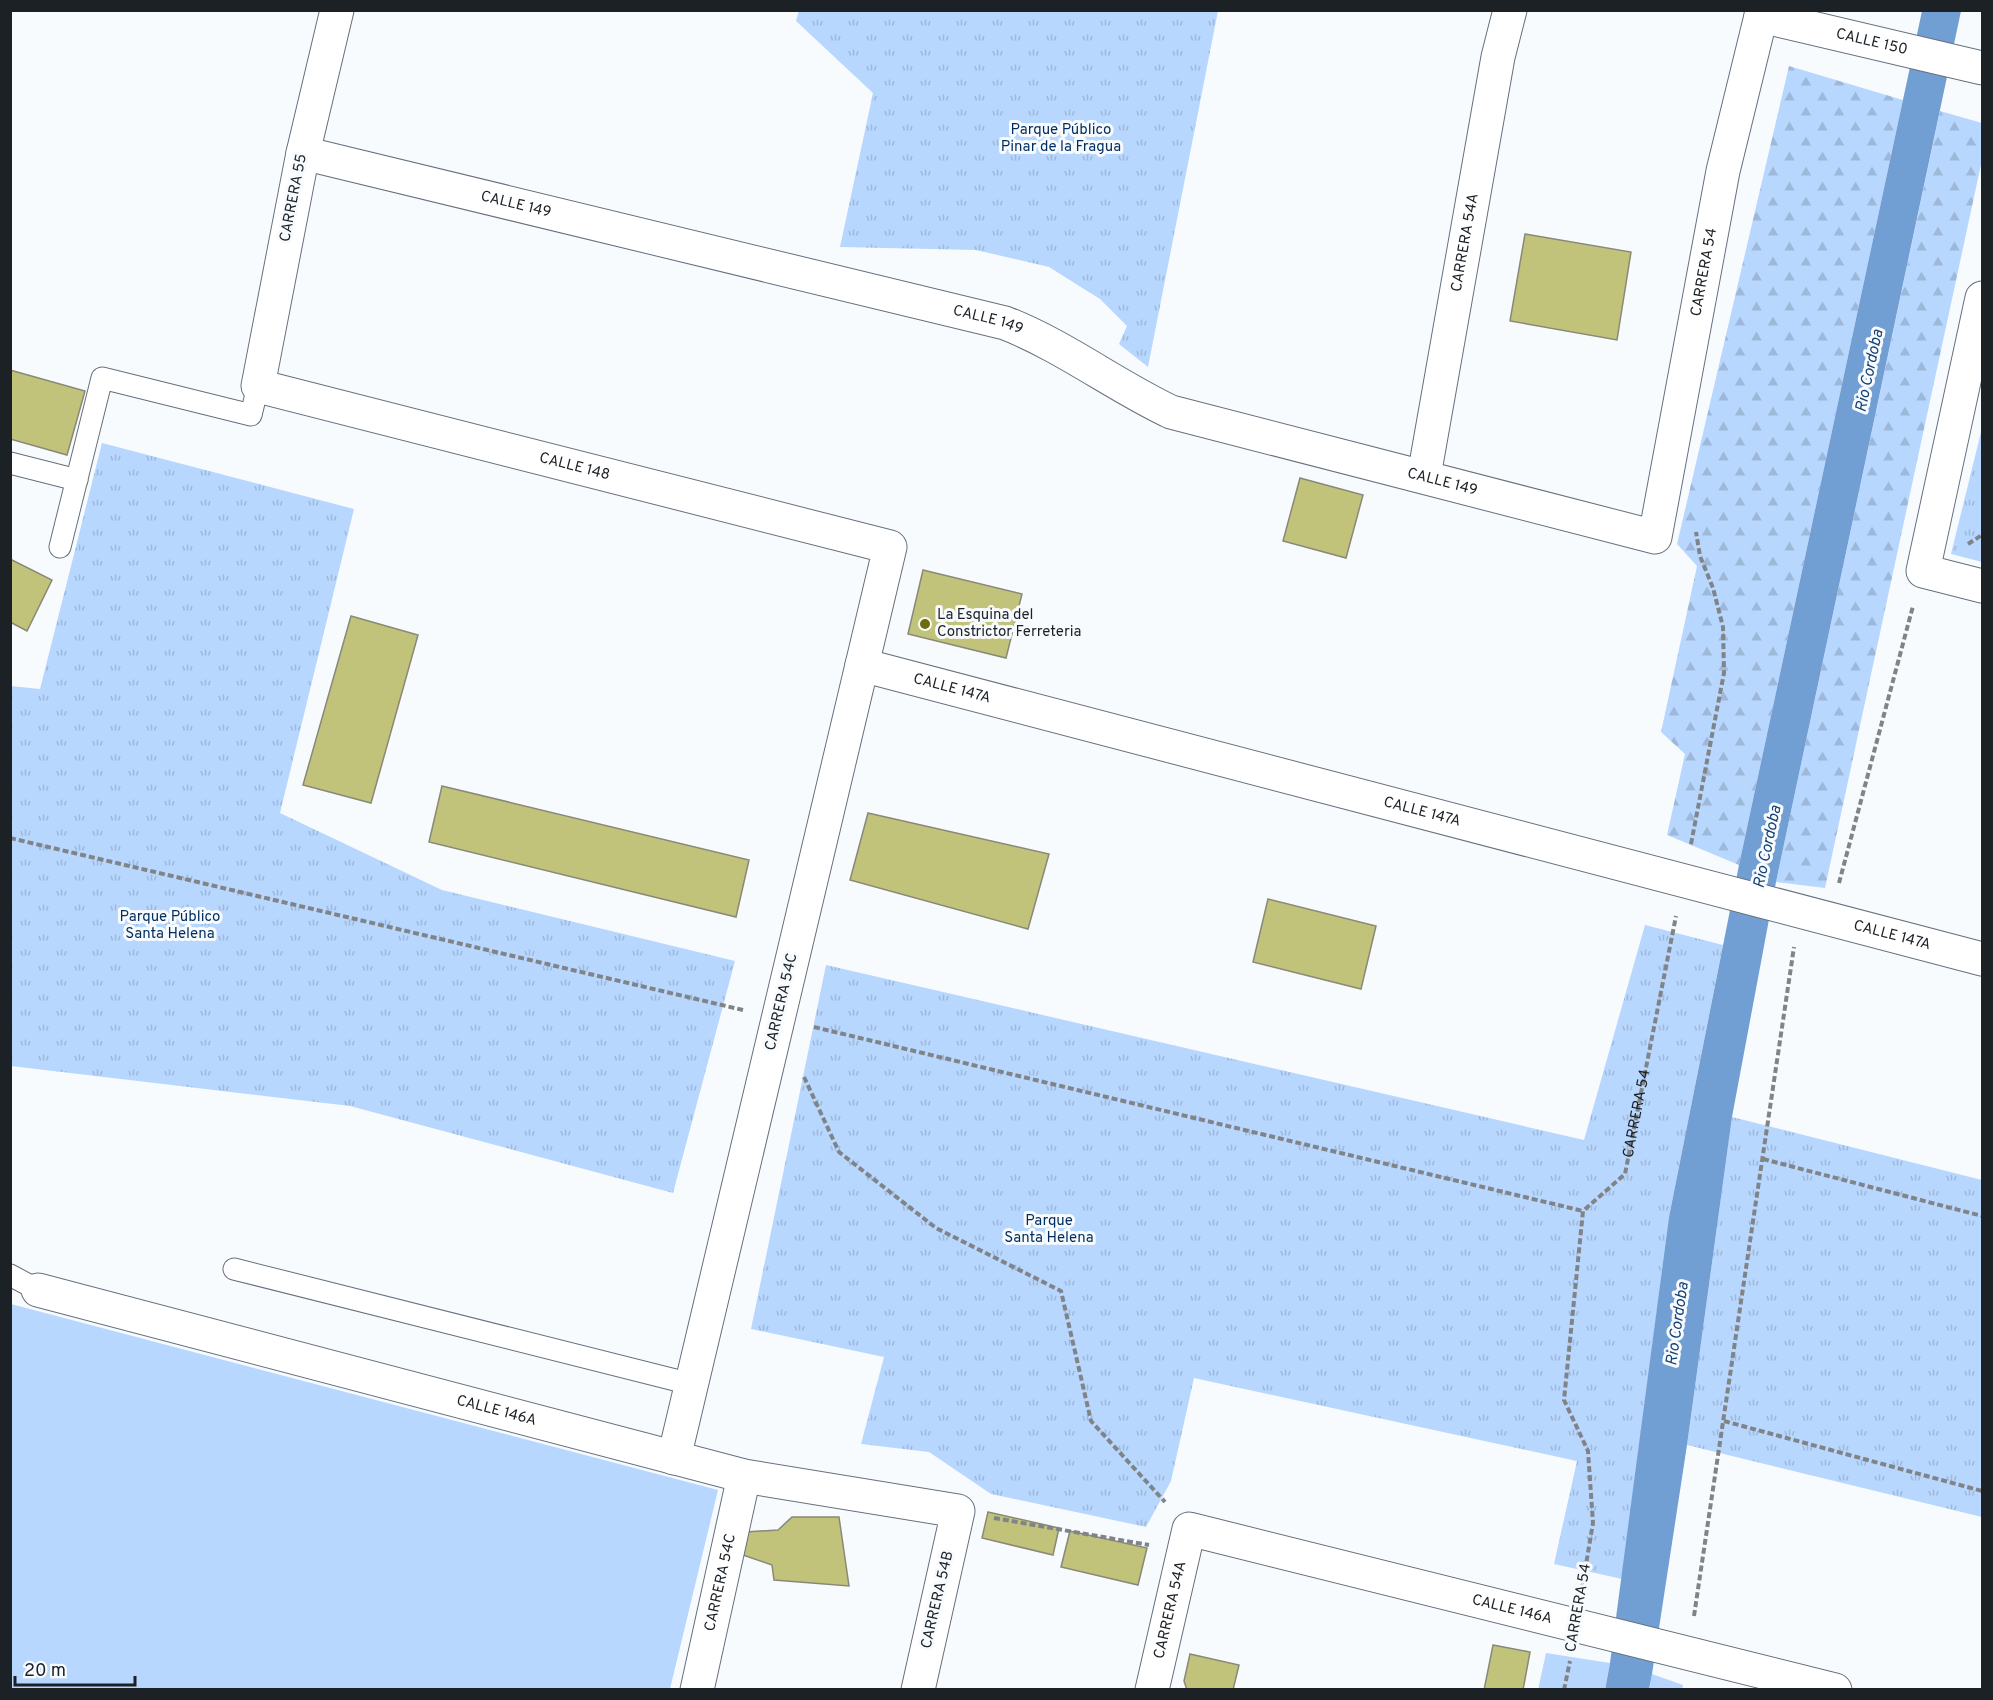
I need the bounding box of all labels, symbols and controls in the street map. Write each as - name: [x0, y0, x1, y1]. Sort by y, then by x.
- street label: CALLE 150: [1834, 24, 1909, 60]
- park label: Parque Público Pinar de la Fragua: [1001, 121, 1121, 157]
- street label: CARRERA 55: [276, 152, 312, 244]
- street label: CALLE 149: [479, 187, 553, 222]
- street label: CARRERA 54A: [1447, 192, 1483, 293]
- street label: CARRERA 54: [1687, 226, 1722, 318]
- street label: CALLE 149: [951, 301, 1026, 339]
- water label: Rio Cordoba: [1851, 327, 1889, 414]
- street label: CALLE 148: [537, 449, 612, 485]
- street label: CALLE 149: [1405, 464, 1480, 500]
- place label: La Esquina del Constrictor Ferreteria: [937, 606, 1081, 642]
- marker: La Esquina del Constrictor Ferreteria: [918, 617, 932, 631]
- street label: CALLE 147A: [911, 669, 993, 708]
- street label: CALLE 147A: [1381, 793, 1463, 831]
- water label: Rio Cordoba: [1749, 803, 1787, 890]
- park label: Parque Público Santa Helena: [120, 908, 220, 944]
- street label: CALLE 147A: [1851, 916, 1933, 955]
- street label: CARRERA 54C: [762, 951, 802, 1053]
- street label: CARRERA 54: [1619, 1068, 1655, 1159]
- park label: Parque Santa Helena: [1004, 1212, 1094, 1248]
- water label: Rio Cordoba: [1662, 1280, 1694, 1367]
- street label: CALLE 146A: [454, 1391, 538, 1430]
- street label: CARRERA 54C: [701, 1532, 741, 1633]
- street label: CARRERA 54B: [918, 1549, 958, 1651]
- street label: CARRERA 54A: [1150, 1559, 1191, 1661]
- street label: CARRERA 54: [1562, 1562, 1596, 1654]
- street label: CALLE 146A: [1470, 1590, 1554, 1629]
- scale bar: [15, 1649, 135, 1687]
- text: 20 m: [24, 1660, 66, 1683]

